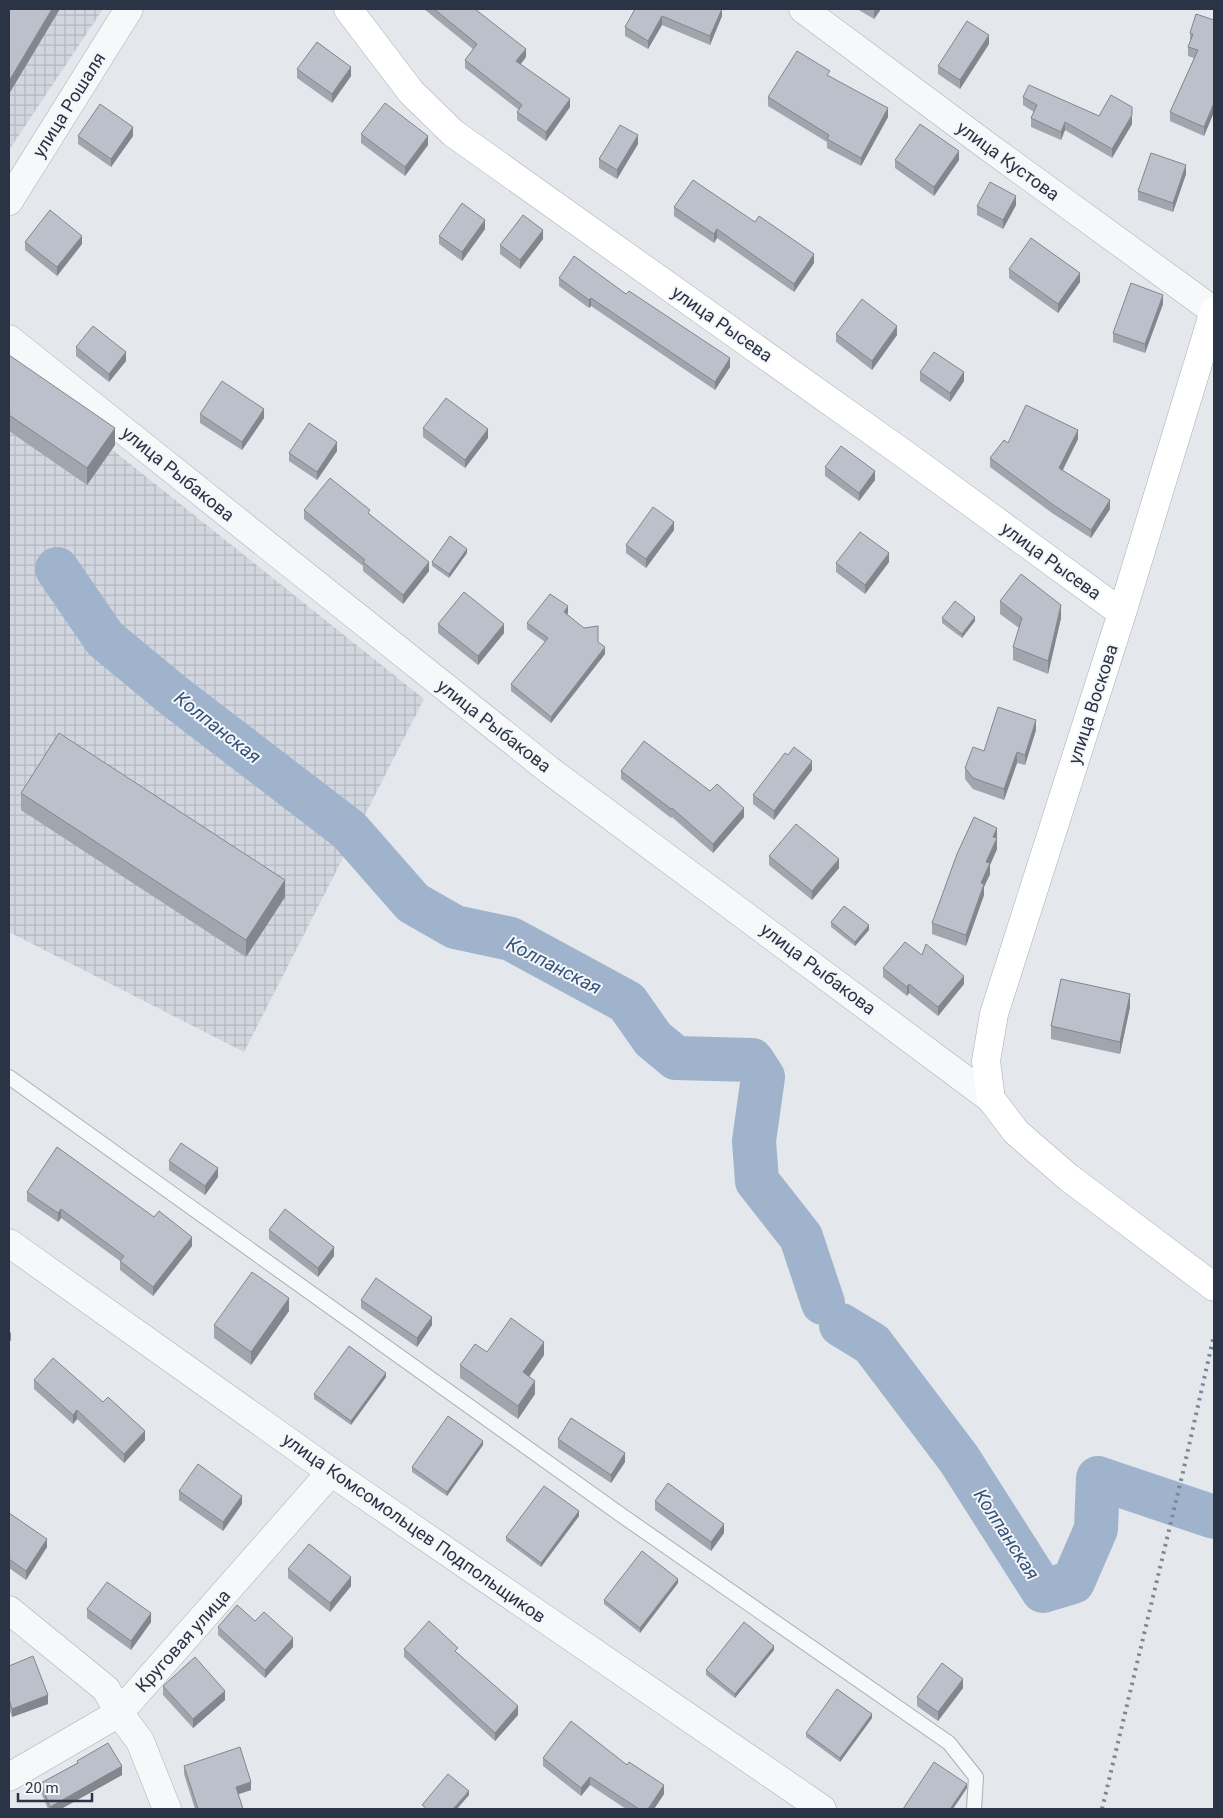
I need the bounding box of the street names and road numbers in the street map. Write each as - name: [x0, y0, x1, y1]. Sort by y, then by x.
- street label: улица Рошаля: [28, 48, 109, 161]
- street label: улица Кустова: [953, 116, 1064, 205]
- street label: улица Рысева: [668, 281, 777, 366]
- street label: улица Рыбакова: [118, 422, 239, 525]
- street label: улица Рысева: [997, 517, 1105, 604]
- street label: улица Воскова: [1063, 641, 1122, 766]
- street label: улица Рыбакова: [433, 675, 555, 777]
- street label: улица Рыбакова: [757, 918, 880, 1019]
- street label: улица Комсомольцев Подпольщиков: [279, 1428, 550, 1627]
- street label: Круговая улица: [131, 1585, 234, 1697]

